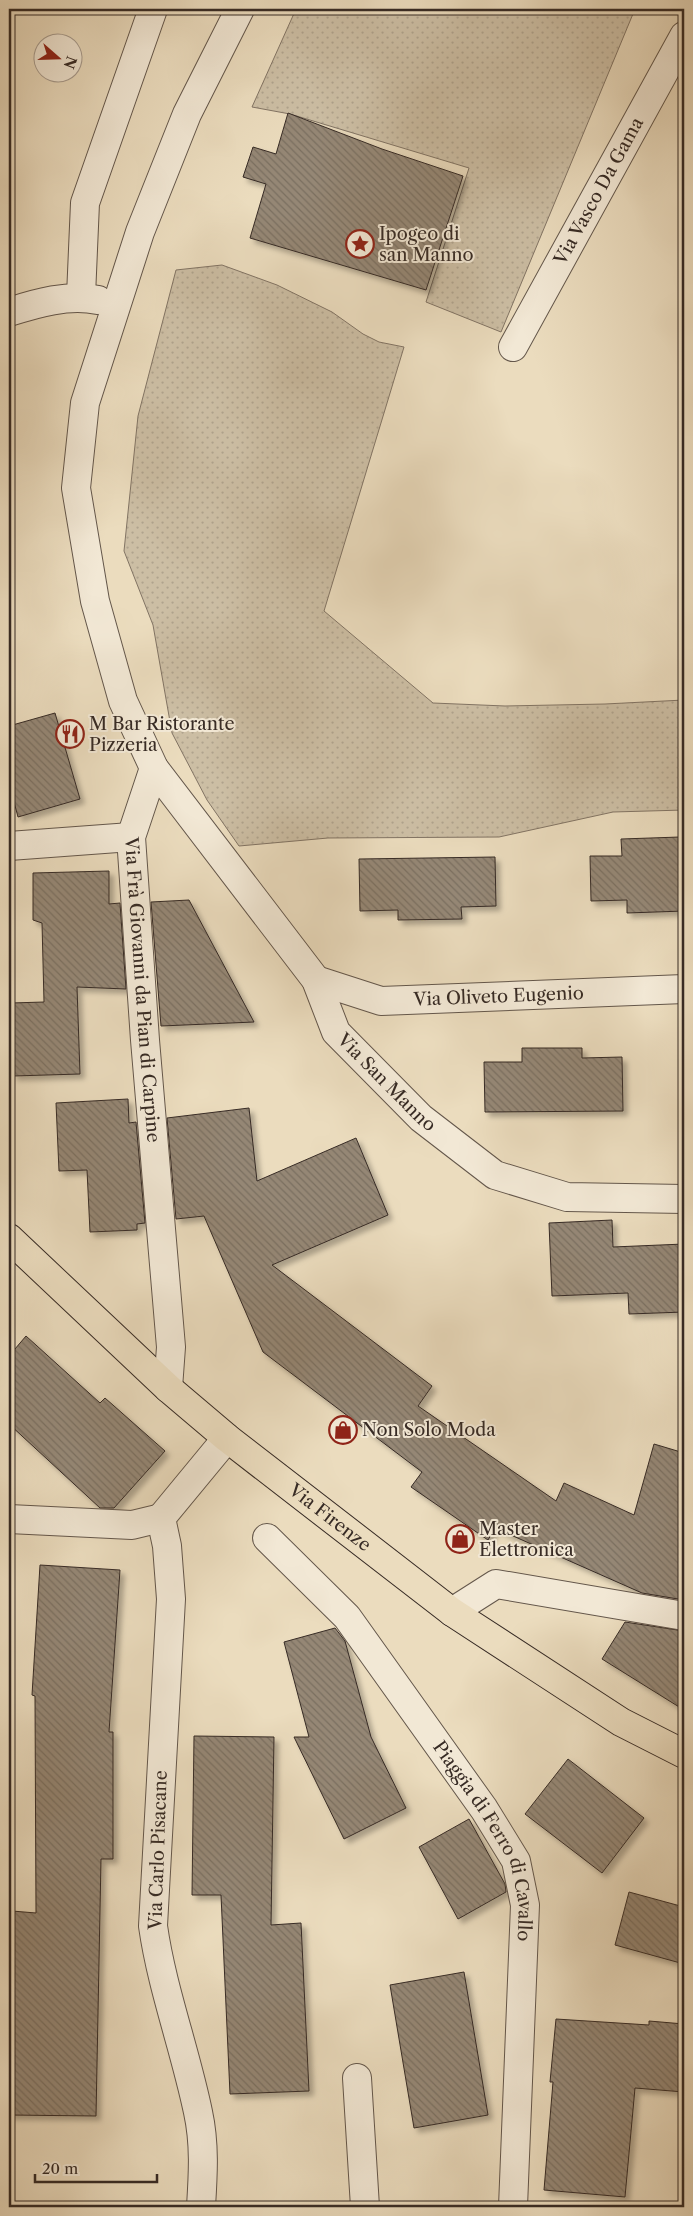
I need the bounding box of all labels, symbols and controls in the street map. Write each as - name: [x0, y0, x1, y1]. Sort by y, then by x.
- north arrow: [32, 32, 82, 82]
- text: N: [60, 54, 81, 71]
- street label: Via Vasco Da Gama: [549, 113, 648, 269]
- place label: Ipogeo di san Manno: [379, 223, 474, 266]
- place icon: Ipogeo di san Manno: [345, 229, 375, 259]
- place label: M Bar Ristorante Pizzeria: [89, 713, 235, 756]
- restaurant icon: M Bar Ristorante Pizzeria: [55, 719, 85, 749]
- street label: Via Frà Giovanni da Pian di Carpine: [120, 835, 165, 1143]
- street label: Via Oliveto Eugenio: [412, 982, 584, 1011]
- street label: Via San Manno: [332, 1028, 440, 1136]
- shop icon: Non Solo Moda: [328, 1415, 358, 1445]
- place label: Non Solo Moda: [362, 1419, 496, 1441]
- street label: Via Firenze: [284, 1478, 375, 1556]
- place label: Master Elettronica: [479, 1518, 574, 1561]
- shop icon: Master Elettronica: [445, 1524, 475, 1554]
- street label: Piaggia di Ferro di Cavallo: [428, 1737, 536, 1942]
- street label: Via Carlo Pisacane: [144, 1770, 172, 1931]
- scale bar: [35, 2151, 158, 2183]
- text: 20 m: [42, 2159, 78, 2178]

